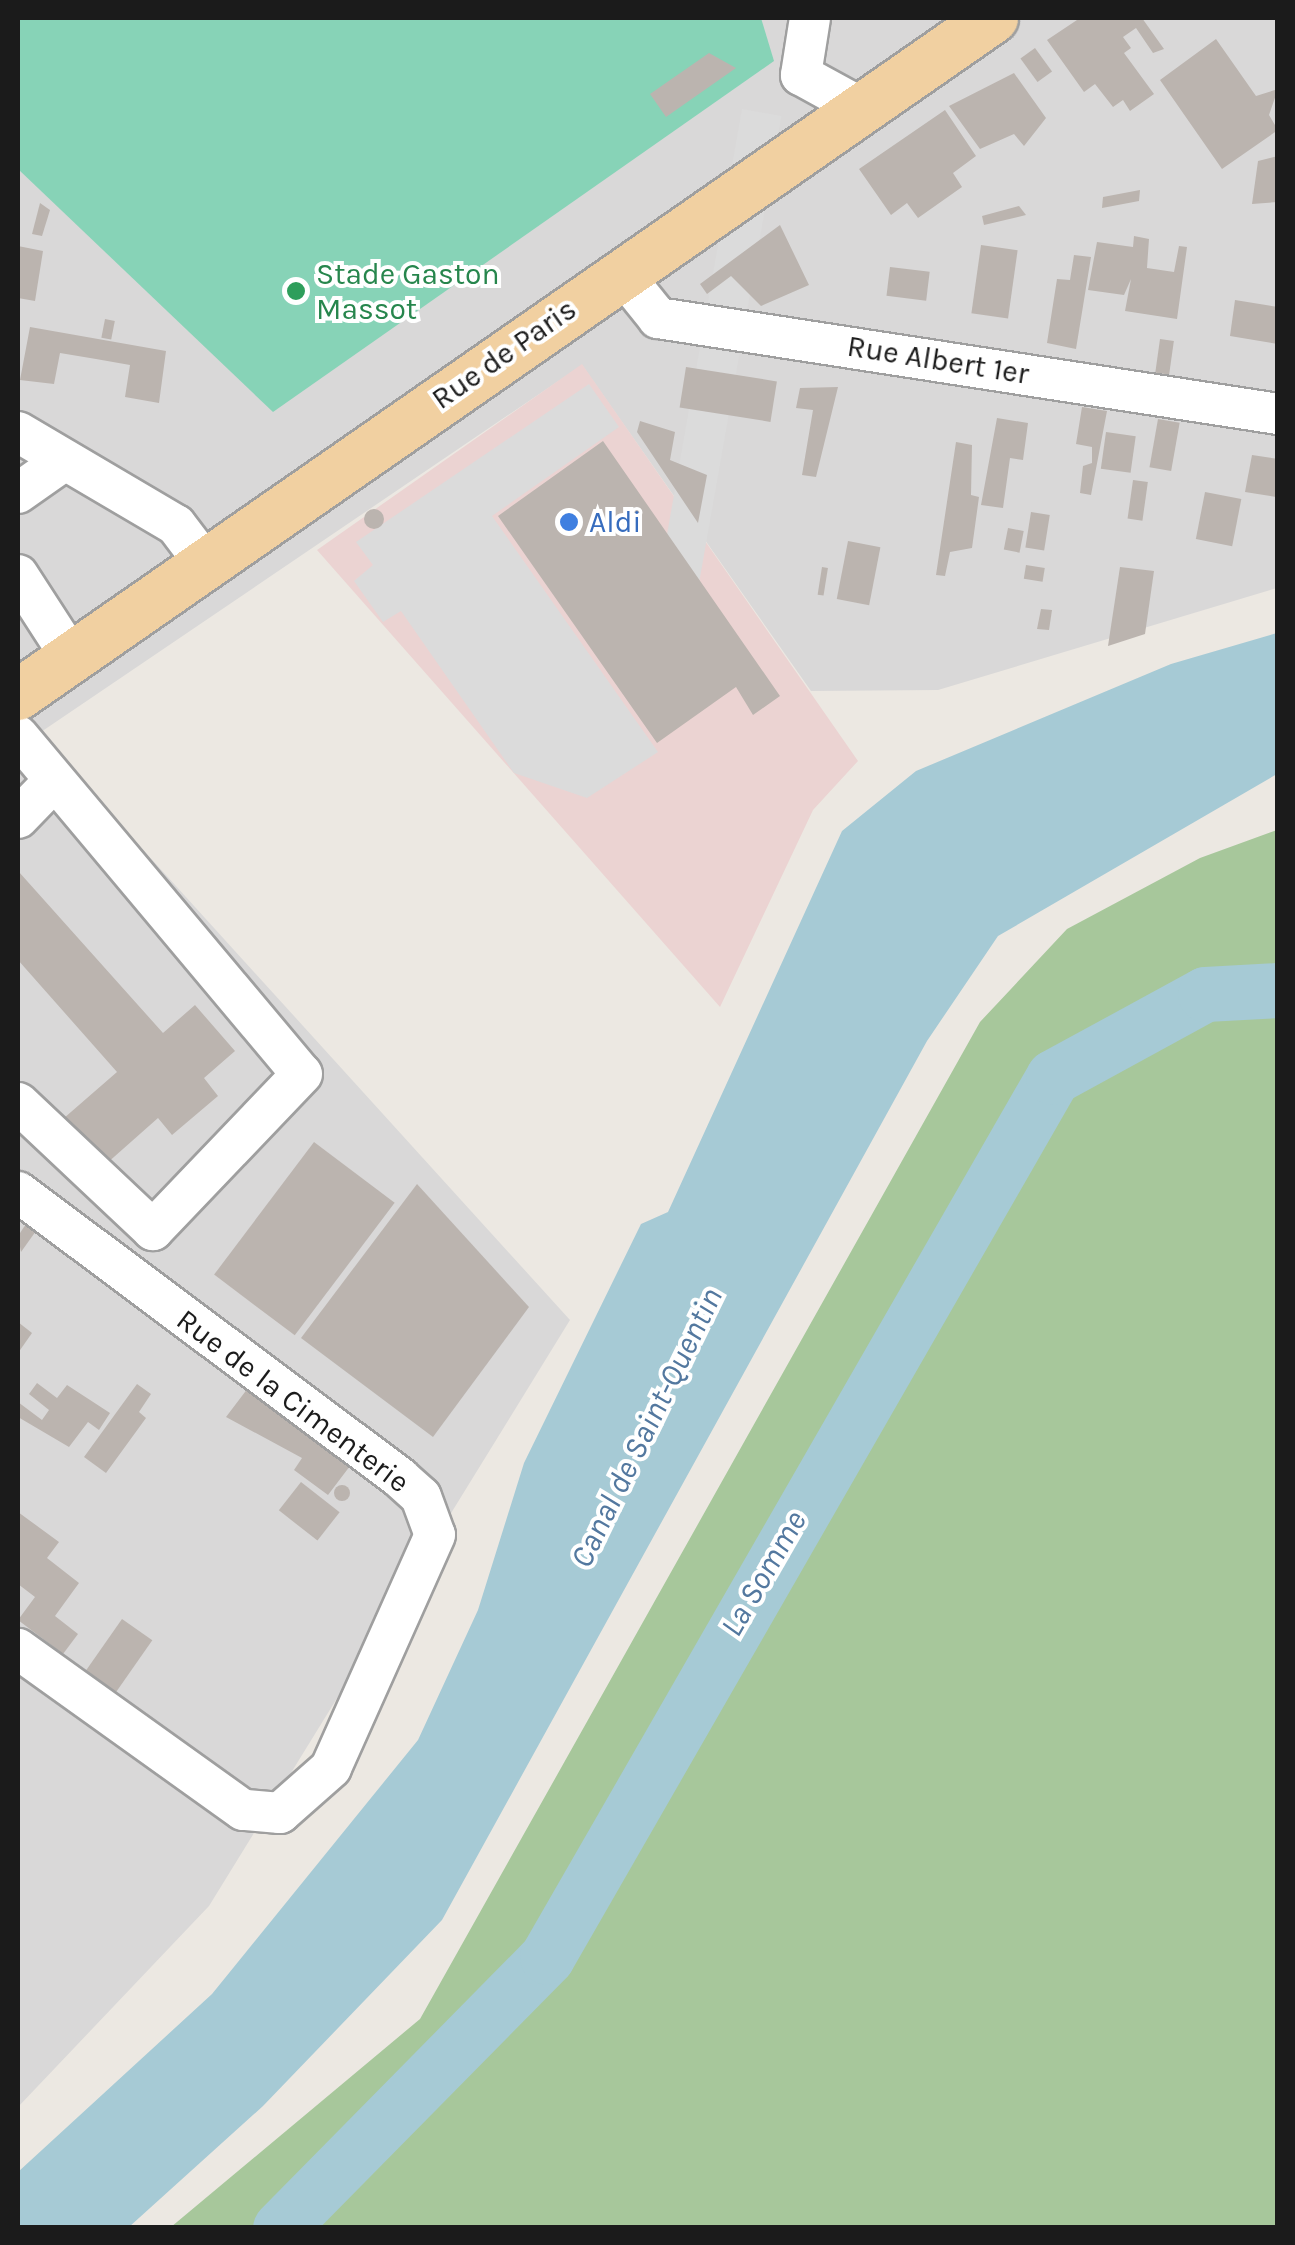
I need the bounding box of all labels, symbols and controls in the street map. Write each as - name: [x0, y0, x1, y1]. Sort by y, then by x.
- place label: Stade Gaston Massot: [316, 256, 500, 326]
- marker: Stade Gaston Massot: [285, 280, 307, 302]
- street label: Rue de Paris: [425, 291, 583, 417]
- street label: Rue Albert 1er: [845, 328, 1031, 392]
- place label: Aldi: [589, 504, 641, 540]
- marker: Aldi: [558, 511, 580, 533]
- water label: Canal de Saint-Quentin: [563, 1282, 731, 1574]
- street label: Rue de la Cimenterie: [169, 1302, 417, 1500]
- water label: La Somme: [713, 1505, 815, 1643]

